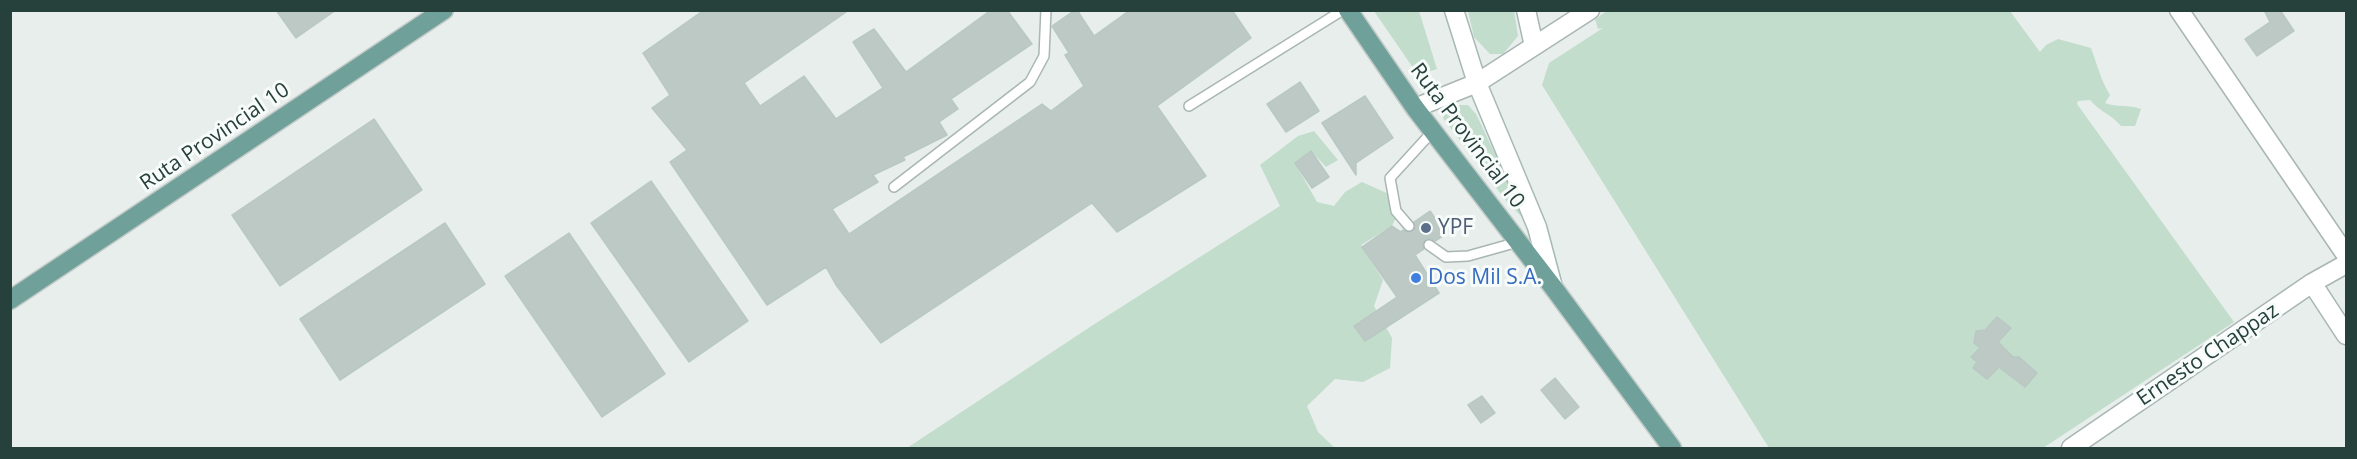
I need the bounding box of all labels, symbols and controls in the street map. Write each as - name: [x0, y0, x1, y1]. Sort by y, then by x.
- street label: Ruta Provincial 10: [1404, 59, 1530, 213]
- street label: Ruta Provincial 10: [136, 78, 294, 196]
- place label: YPF: [1438, 215, 1473, 241]
- marker: YPF: [1419, 221, 1433, 235]
- place label: Dos Mil S.A.: [1428, 265, 1542, 291]
- marker: Dos Mil S.A.: [1409, 271, 1423, 285]
- street label: Ernesto Chappaz: [2132, 298, 2284, 412]

